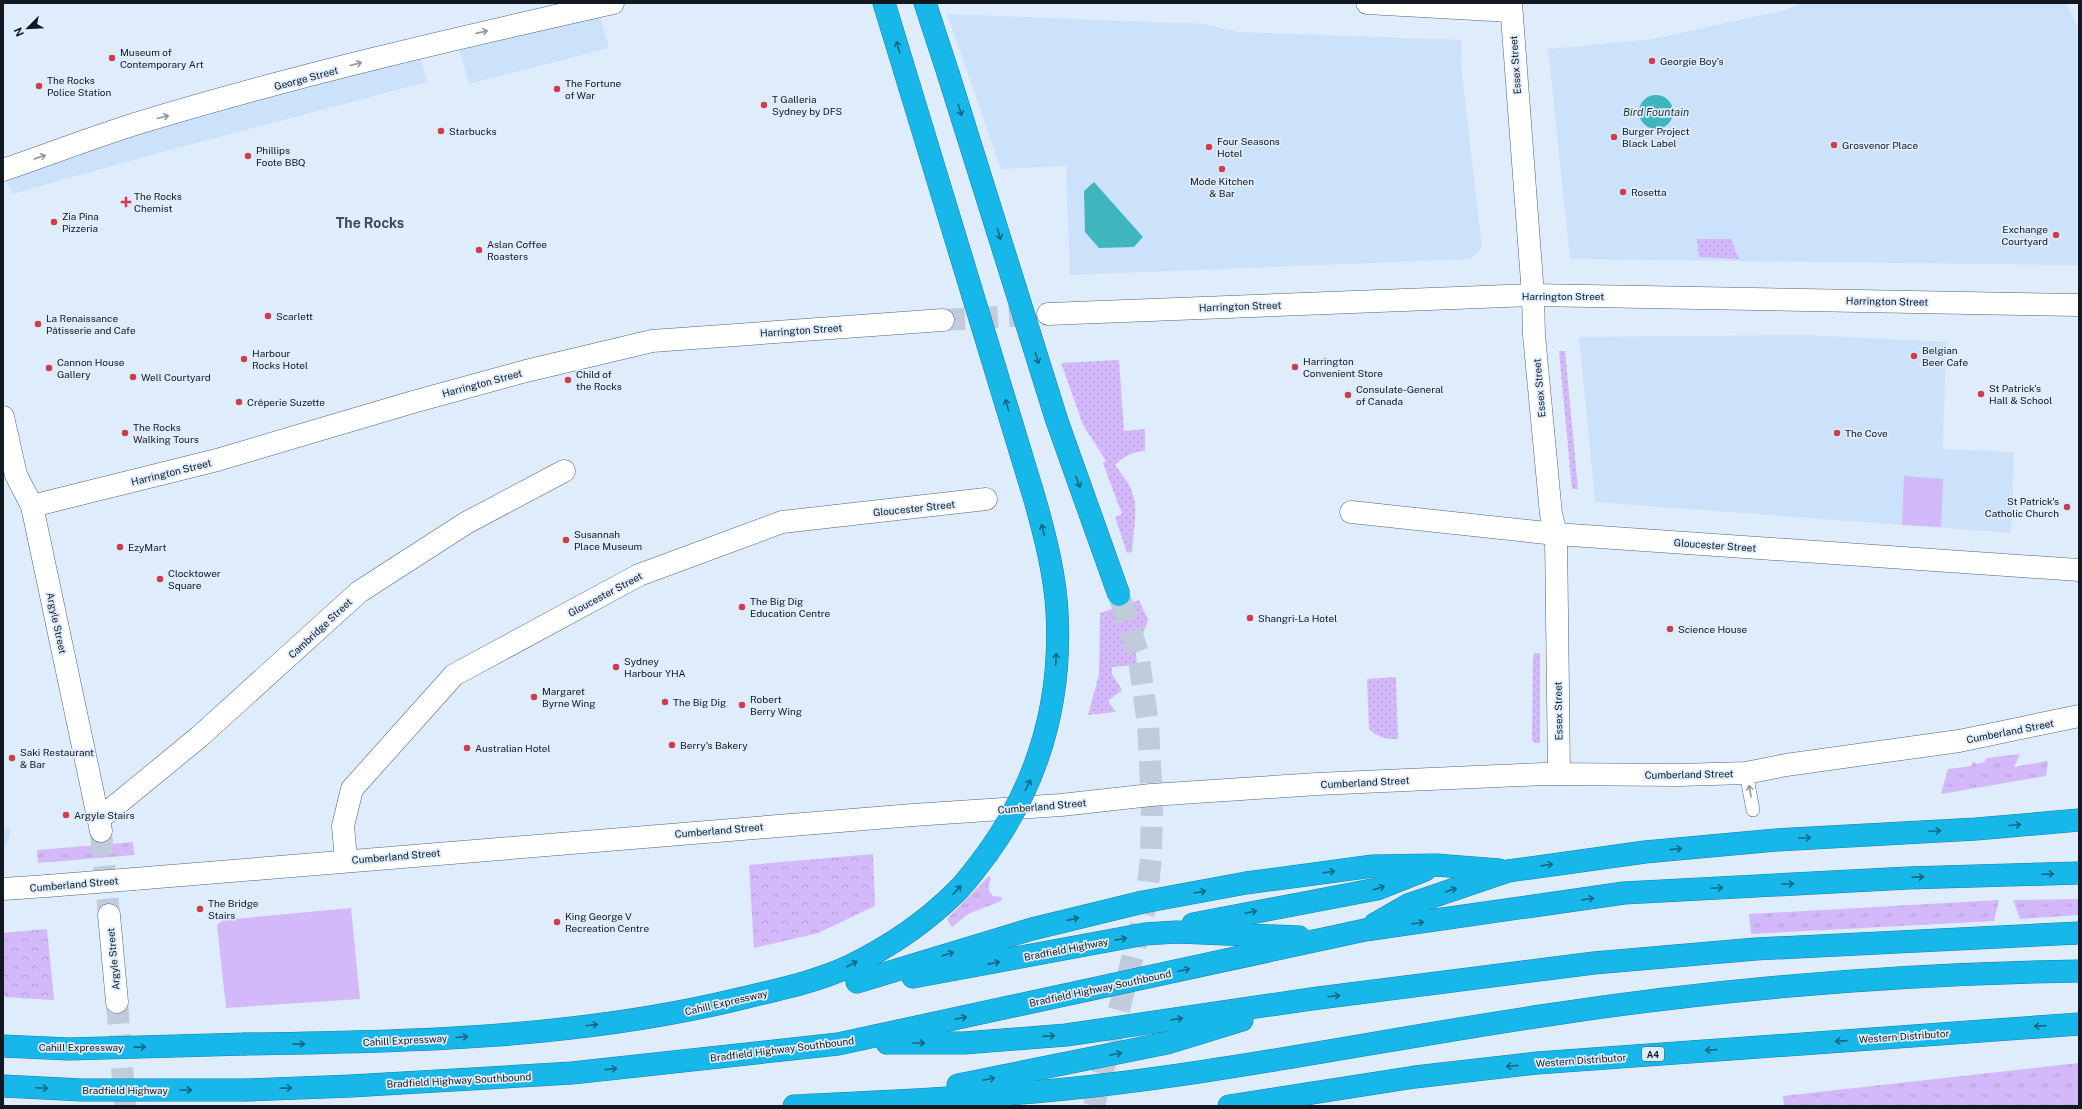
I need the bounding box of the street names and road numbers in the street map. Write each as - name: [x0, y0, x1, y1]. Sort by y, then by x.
- street label: Essex Street: [1507, 35, 1523, 95]
- street label: George Street: [273, 64, 339, 92]
- street label: Harrington Street: [1522, 290, 1604, 302]
- street label: Harrington Street: [1846, 294, 1928, 308]
- street label: Harrington Street: [1199, 299, 1281, 313]
- street label: Harrington Street: [759, 321, 843, 339]
- street label: Essex Street: [1530, 358, 1548, 418]
- street label: Harrington Street: [441, 367, 523, 399]
- street label: Harrington Street: [130, 456, 213, 488]
- street label: Gloucester Street: [872, 498, 956, 518]
- street label: Gloucester Street: [1673, 536, 1757, 554]
- street label: Gloucester Street: [566, 569, 644, 619]
- street label: Argyle Street: [45, 591, 69, 655]
- street label: Cambridge Street: [286, 595, 354, 661]
- street label: Essex Street: [1551, 681, 1565, 741]
- street label: Cumberland Street: [1965, 717, 2055, 745]
- street label: Cumberland Street: [1644, 767, 1734, 781]
- street label: Cumberland Street: [1320, 774, 1410, 790]
- street label: Cumberland Street: [997, 796, 1087, 816]
- street label: Cumberland Street: [674, 820, 764, 840]
- street label: Cumberland Street: [351, 846, 441, 866]
- street label: Cumberland Street: [29, 874, 119, 894]
- street label: Argyle Street: [104, 927, 122, 991]
- street label: Bradfield Highway: [1023, 935, 1110, 963]
- street label: Bradfield Highway Southbound: [1028, 967, 1172, 1009]
- street label: Cahill Expressway: [683, 986, 769, 1017]
- street label: Western Distributor: [1858, 1027, 1950, 1045]
- street label: Cahill Expressway: [362, 1032, 448, 1048]
- street label: Bradfield Highway Southbound: [709, 1034, 855, 1064]
- street label: Cahill Expressway: [39, 1041, 124, 1053]
- road number: A4: [1642, 1047, 1664, 1061]
- street label: Western Distributor: [1535, 1051, 1627, 1069]
- street label: Bradfield Highway Southbound: [386, 1070, 532, 1090]
- street label: Bradfield Highway: [82, 1084, 168, 1096]

